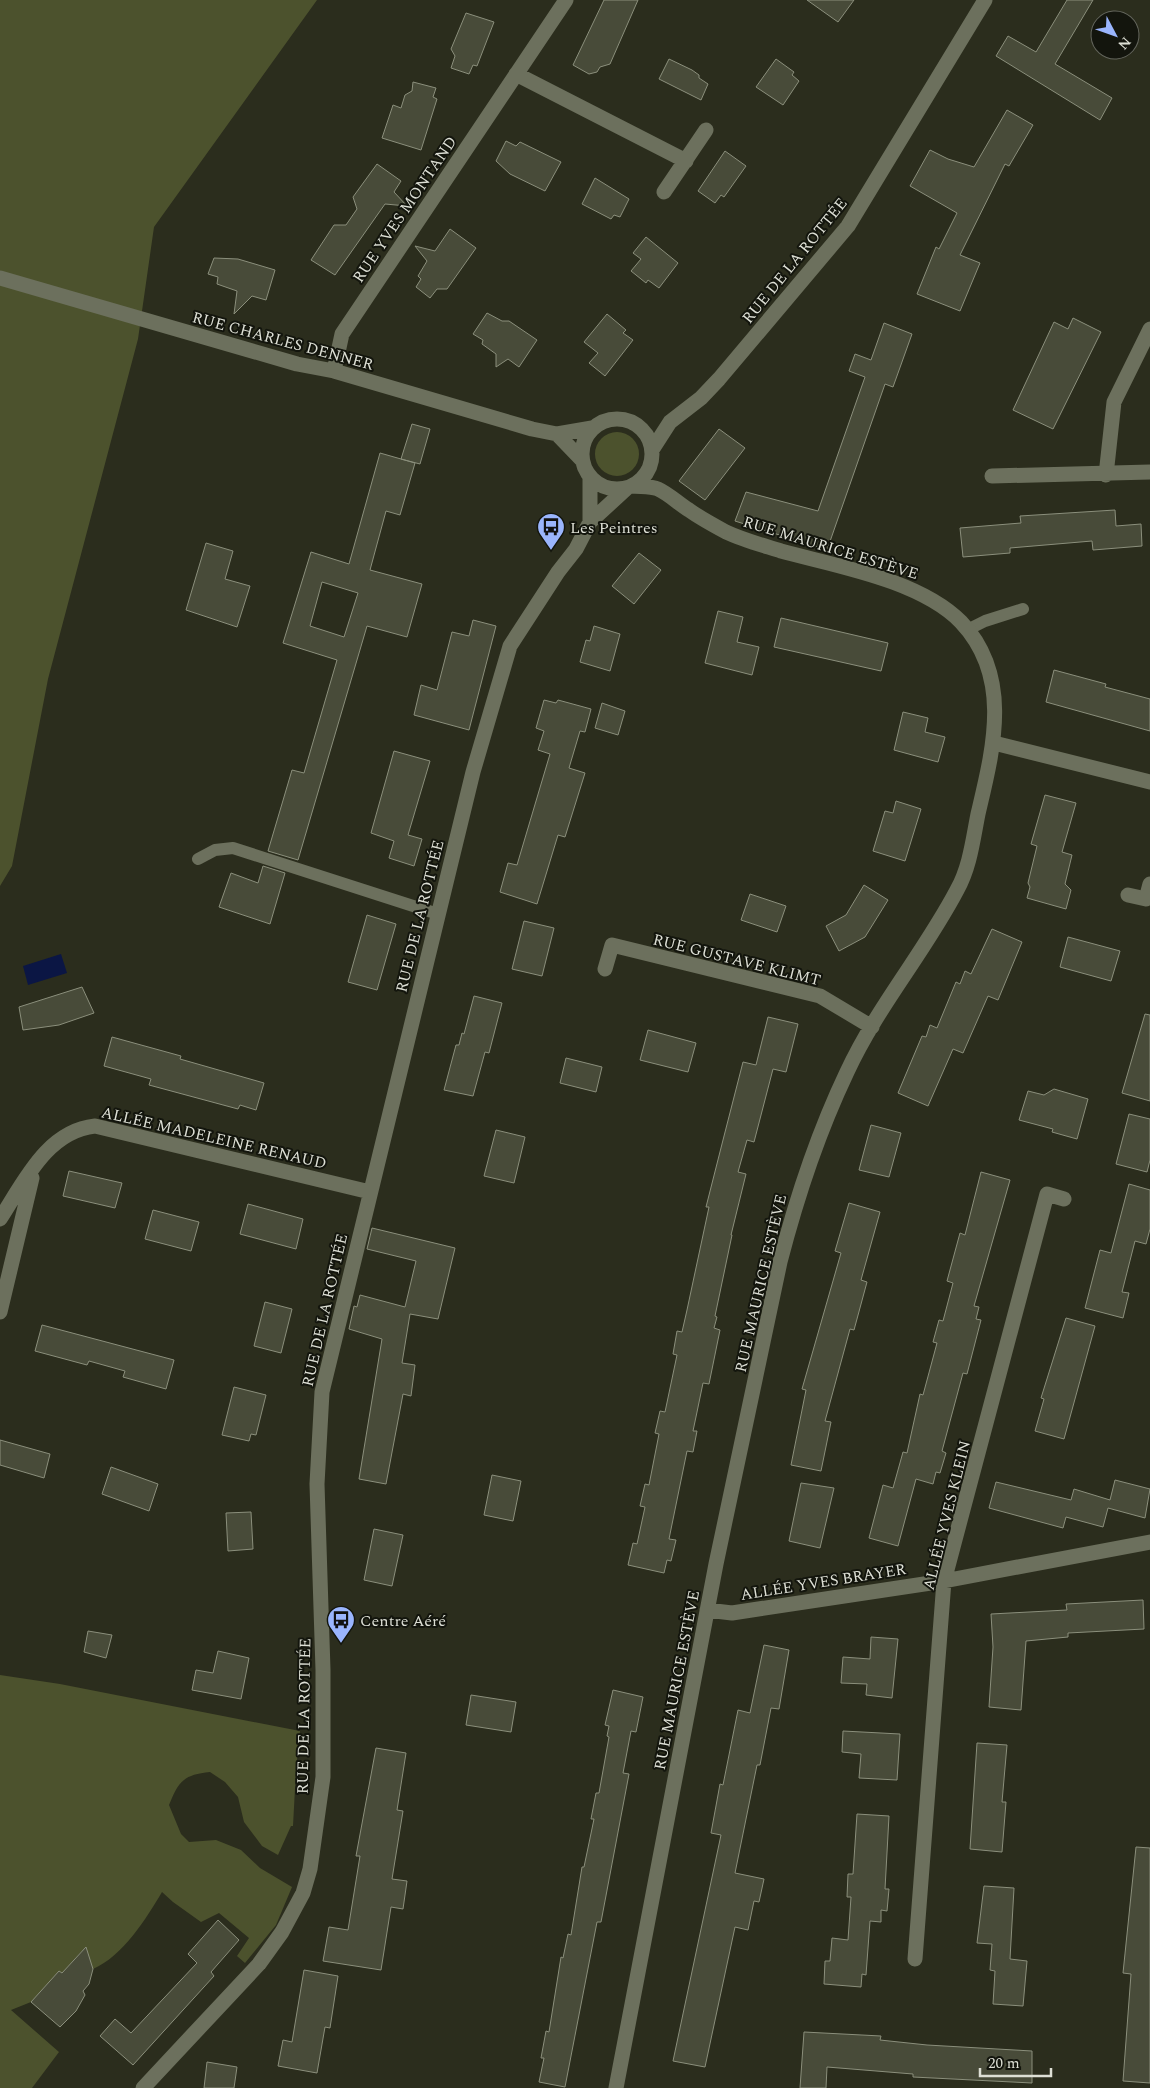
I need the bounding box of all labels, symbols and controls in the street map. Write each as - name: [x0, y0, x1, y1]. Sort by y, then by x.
- north arrow: [1090, 10, 1140, 60]
- text: N: [1113, 32, 1136, 54]
- street label: RUE YVES MONTAND: [347, 132, 463, 288]
- street label: RUE DE LA ROTTÉE: [736, 192, 853, 329]
- street label: RUE CHARLES DENNER: [189, 305, 376, 377]
- street label: RUE MAURICE ESTÈVE: [740, 510, 921, 586]
- bus stop icon: Les Peintres: [536, 512, 566, 551]
- place label: Les Peintres: [570, 516, 658, 540]
- street label: RUE DE LA ROTTÉE: [389, 837, 451, 995]
- street label: RUE GUSTAVE KLIMT: [650, 927, 823, 993]
- street label: ALLÉE MADELEINE RENAUD: [99, 1100, 329, 1176]
- street label: RUE MAURICE ESTÈVE: [729, 1192, 793, 1375]
- street label: RUE DE LA ROTTÉE: [296, 1231, 354, 1389]
- street label: ALLÉE YVES KLEIN: [917, 1438, 977, 1593]
- street label: ALLÉE YVES BRAYER: [739, 1557, 908, 1607]
- street label: RUE MAURICE ESTÈVE: [648, 1588, 706, 1772]
- bus stop icon: Centre Aéré: [326, 1605, 356, 1644]
- place label: Centre Aéré: [360, 1609, 446, 1633]
- street label: RUE DE LA ROTTÉE: [291, 1638, 317, 1794]
- scale bar: [980, 2046, 1051, 2078]
- text: 20 m: [988, 2052, 1020, 2075]

